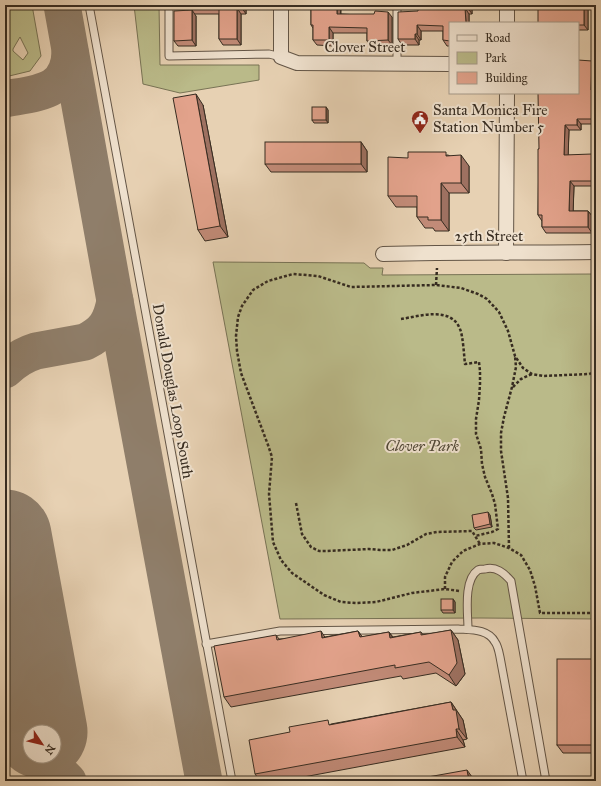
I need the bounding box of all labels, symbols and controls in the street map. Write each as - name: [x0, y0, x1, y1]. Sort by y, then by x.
- legend: [449, 22, 579, 94]
- text: Road: [485, 31, 511, 45]
- street label: Clover Street: [324, 38, 406, 56]
- text: Park: [485, 51, 507, 65]
- text: Building: [485, 71, 528, 86]
- place label: Santa Monica Fire Station Number 5: [433, 101, 548, 136]
- public building icon: Santa Monica Fire Station Number 5: [410, 109, 430, 134]
- street label: 25th Street: [455, 227, 524, 245]
- street label: Donald Douglas Loop South: [149, 302, 197, 481]
- park label: Clover Park: [385, 437, 459, 455]
- north arrow: [22, 724, 62, 764]
- text: N: [41, 742, 58, 758]

